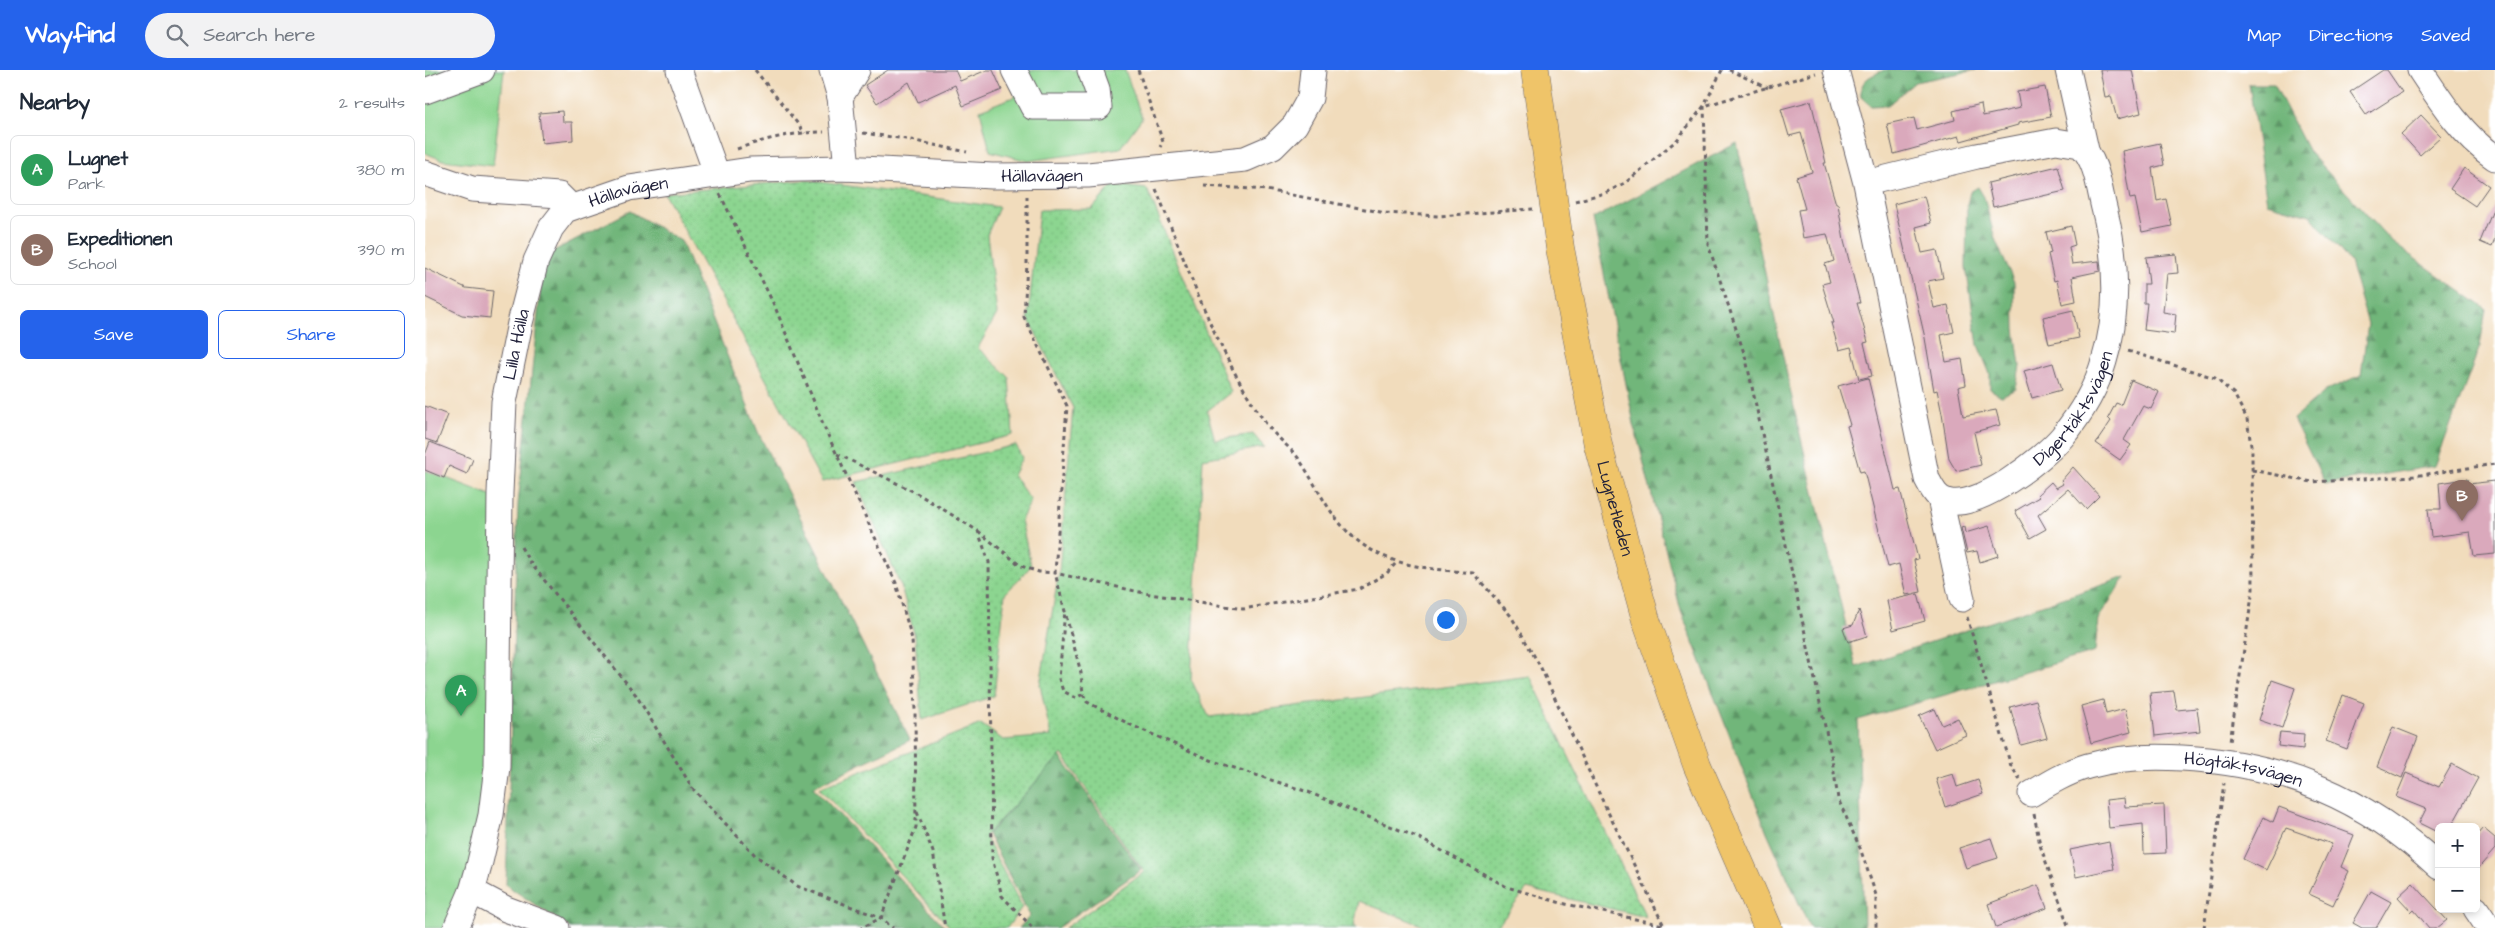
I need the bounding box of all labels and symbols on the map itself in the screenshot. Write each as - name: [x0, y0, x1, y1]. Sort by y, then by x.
- street label: Hällavägen: [1001, 163, 1083, 189]
- street label: Hällavägen: [585, 170, 670, 214]
- street label: Lilla Hälla: [497, 306, 536, 382]
- street label: Digertäktsvägen: [2028, 348, 2119, 472]
- street label: Lugnetleden: [1590, 458, 1640, 559]
- pin: B: [2446, 480, 2478, 521]
- your location: [1433, 607, 1459, 633]
- pin: A: [445, 675, 477, 716]
- street label: Högtäktsvägen: [2183, 746, 2306, 794]

